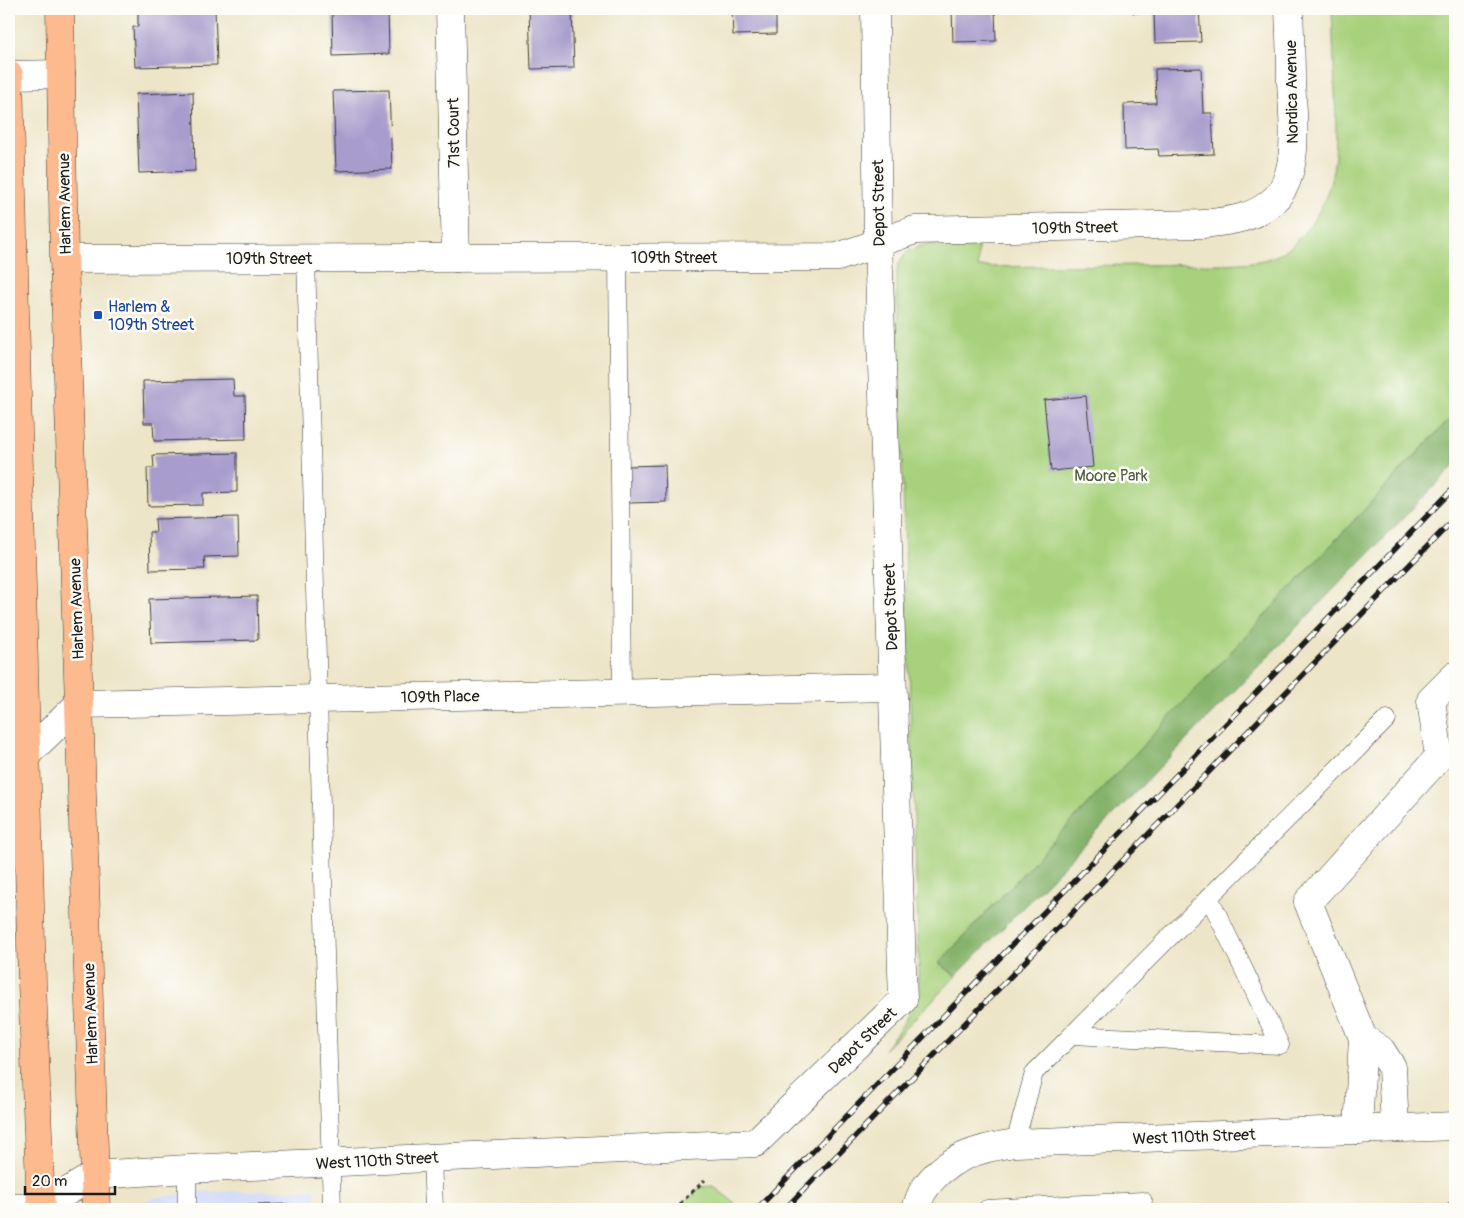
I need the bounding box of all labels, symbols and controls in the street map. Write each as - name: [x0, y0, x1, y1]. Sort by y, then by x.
- street label: Nordica Avenue: [1281, 40, 1303, 144]
- street label: 71st Court: [443, 97, 465, 168]
- street label: Harlem Avenue: [54, 153, 76, 255]
- street label: Depot Street: [868, 159, 890, 247]
- street label: 109th Street: [1032, 217, 1119, 239]
- street label: 109th Street: [631, 248, 718, 268]
- street label: 109th Street: [226, 249, 313, 269]
- place label: Harlem & 109th Street: [108, 297, 195, 335]
- marker: Harlem & 109th Street: [92, 309, 104, 321]
- park label: Moore Park: [1074, 466, 1148, 486]
- street label: Harlem Avenue: [65, 558, 89, 660]
- street label: Depot Street: [879, 562, 903, 651]
- street label: 109th Place: [400, 686, 480, 708]
- street label: Harlem Avenue: [79, 963, 103, 1065]
- street label: Depot Street: [824, 1003, 901, 1078]
- street label: West 110th Street: [1132, 1125, 1256, 1149]
- street label: West 110th Street: [315, 1148, 439, 1174]
- scale bar: [25, 1163, 115, 1195]
- text: 20 m: [32, 1172, 67, 1191]

